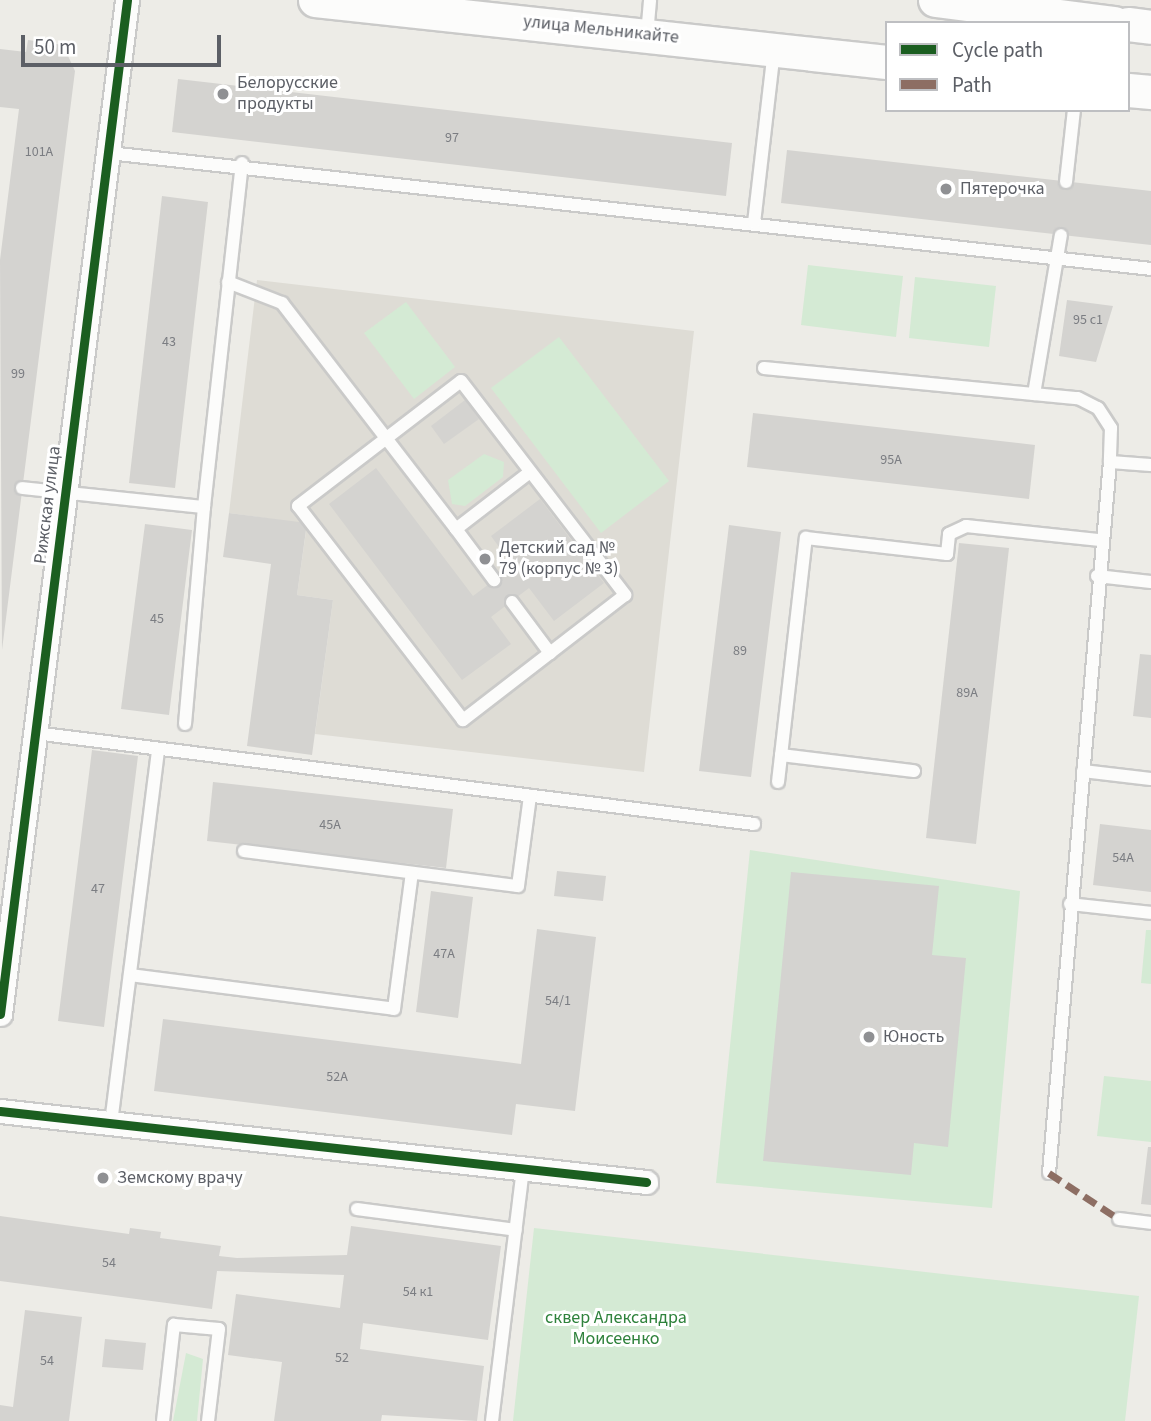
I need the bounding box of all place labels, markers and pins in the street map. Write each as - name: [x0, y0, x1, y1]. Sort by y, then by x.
- place label: Белорусские продукты: [237, 73, 338, 116]
- marker: Белорусские продукты: [215, 86, 231, 102]
- place label: Пятерочка: [960, 178, 1045, 200]
- marker: Пятерочка: [938, 181, 954, 197]
- place label: Детский сад № 79 (корпус № 3): [499, 538, 618, 580]
- marker: Детский сад № 79 (корпус № 3): [477, 551, 493, 567]
- place label: Юность: [883, 1026, 944, 1048]
- marker: Юность: [861, 1029, 877, 1045]
- place label: Земскому врачу: [117, 1167, 243, 1189]
- marker: Земскому врачу: [95, 1170, 111, 1186]

